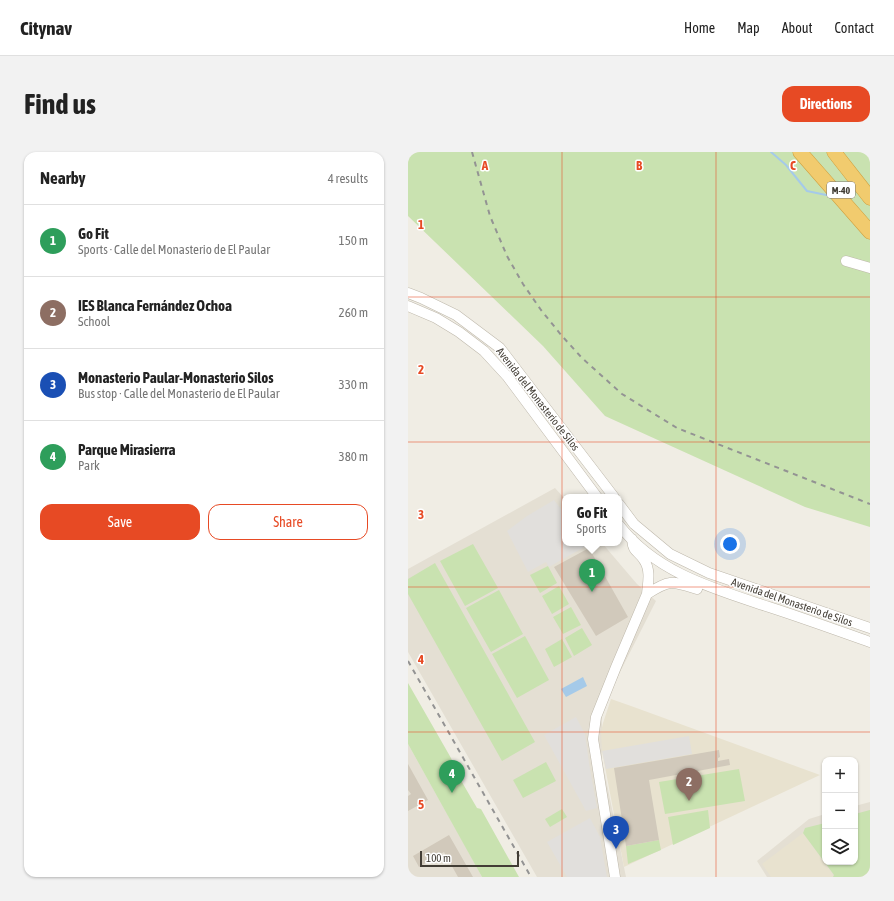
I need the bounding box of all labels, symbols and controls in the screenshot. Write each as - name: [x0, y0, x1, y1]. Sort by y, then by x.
- text: Citynav: [20, 17, 72, 39]
- text: Home: [684, 20, 715, 36]
- text: Map: [737, 20, 760, 36]
- text: About: [782, 20, 813, 36]
- text: Contact: [835, 20, 874, 36]
- button: Directions: [782, 86, 870, 122]
- text: Find us: [24, 88, 96, 120]
- text: A: [481, 158, 489, 173]
- text: B: [636, 158, 643, 173]
- text: C: [790, 158, 796, 173]
- text: Nearby: [40, 168, 86, 188]
- text: 4 results: [328, 171, 368, 186]
- road number: M-40: [827, 182, 855, 198]
- text: 1: [418, 217, 424, 232]
- text: Go Fit: [78, 225, 109, 242]
- text: 1: [50, 233, 56, 248]
- text: 150 m: [339, 233, 368, 248]
- text: Sports · Calle del Monasterio de El Paular: [78, 242, 270, 257]
- text: IES Blanca Fernández Ochoa: [78, 297, 232, 314]
- text: 2: [50, 305, 56, 320]
- text: 260 m: [339, 305, 368, 320]
- text: School: [78, 314, 110, 329]
- street label: Avenida del Monasterio de Silos: [494, 345, 582, 453]
- text: 2: [418, 362, 424, 377]
- text: Monasterio Paular-Monasterio Silos: [78, 369, 274, 386]
- text: 3: [50, 377, 56, 392]
- text: 330 m: [339, 377, 368, 392]
- text: Bus stop · Calle del Monasterio de El Paular: [78, 386, 280, 401]
- text: Parque Mirasierra: [78, 441, 175, 458]
- text: 4: [50, 449, 56, 464]
- text: 380 m: [339, 449, 368, 464]
- text: Park: [78, 458, 100, 473]
- popup: [562, 494, 622, 546]
- button: Save: [40, 504, 200, 540]
- button: Share: [208, 504, 368, 540]
- text: Go Fit: [577, 504, 607, 521]
- text: 3: [418, 507, 424, 522]
- text: Sports: [577, 521, 606, 536]
- your location: [720, 534, 740, 554]
- pin: 1: [579, 559, 605, 592]
- street label: Avenida del Monasterio de Silos: [730, 576, 854, 628]
- text: 4: [417, 652, 424, 667]
- map controls: [822, 757, 858, 865]
- button: +: [822, 757, 858, 793]
- pin: 4: [439, 760, 465, 793]
- pin: 2: [676, 768, 702, 801]
- button: −: [822, 793, 858, 829]
- text: 5: [418, 797, 424, 812]
- pin: 3: [603, 816, 629, 849]
- button: layers: [822, 829, 858, 865]
- scale bar: [420, 849, 519, 868]
- text: 100 m: [426, 852, 451, 864]

